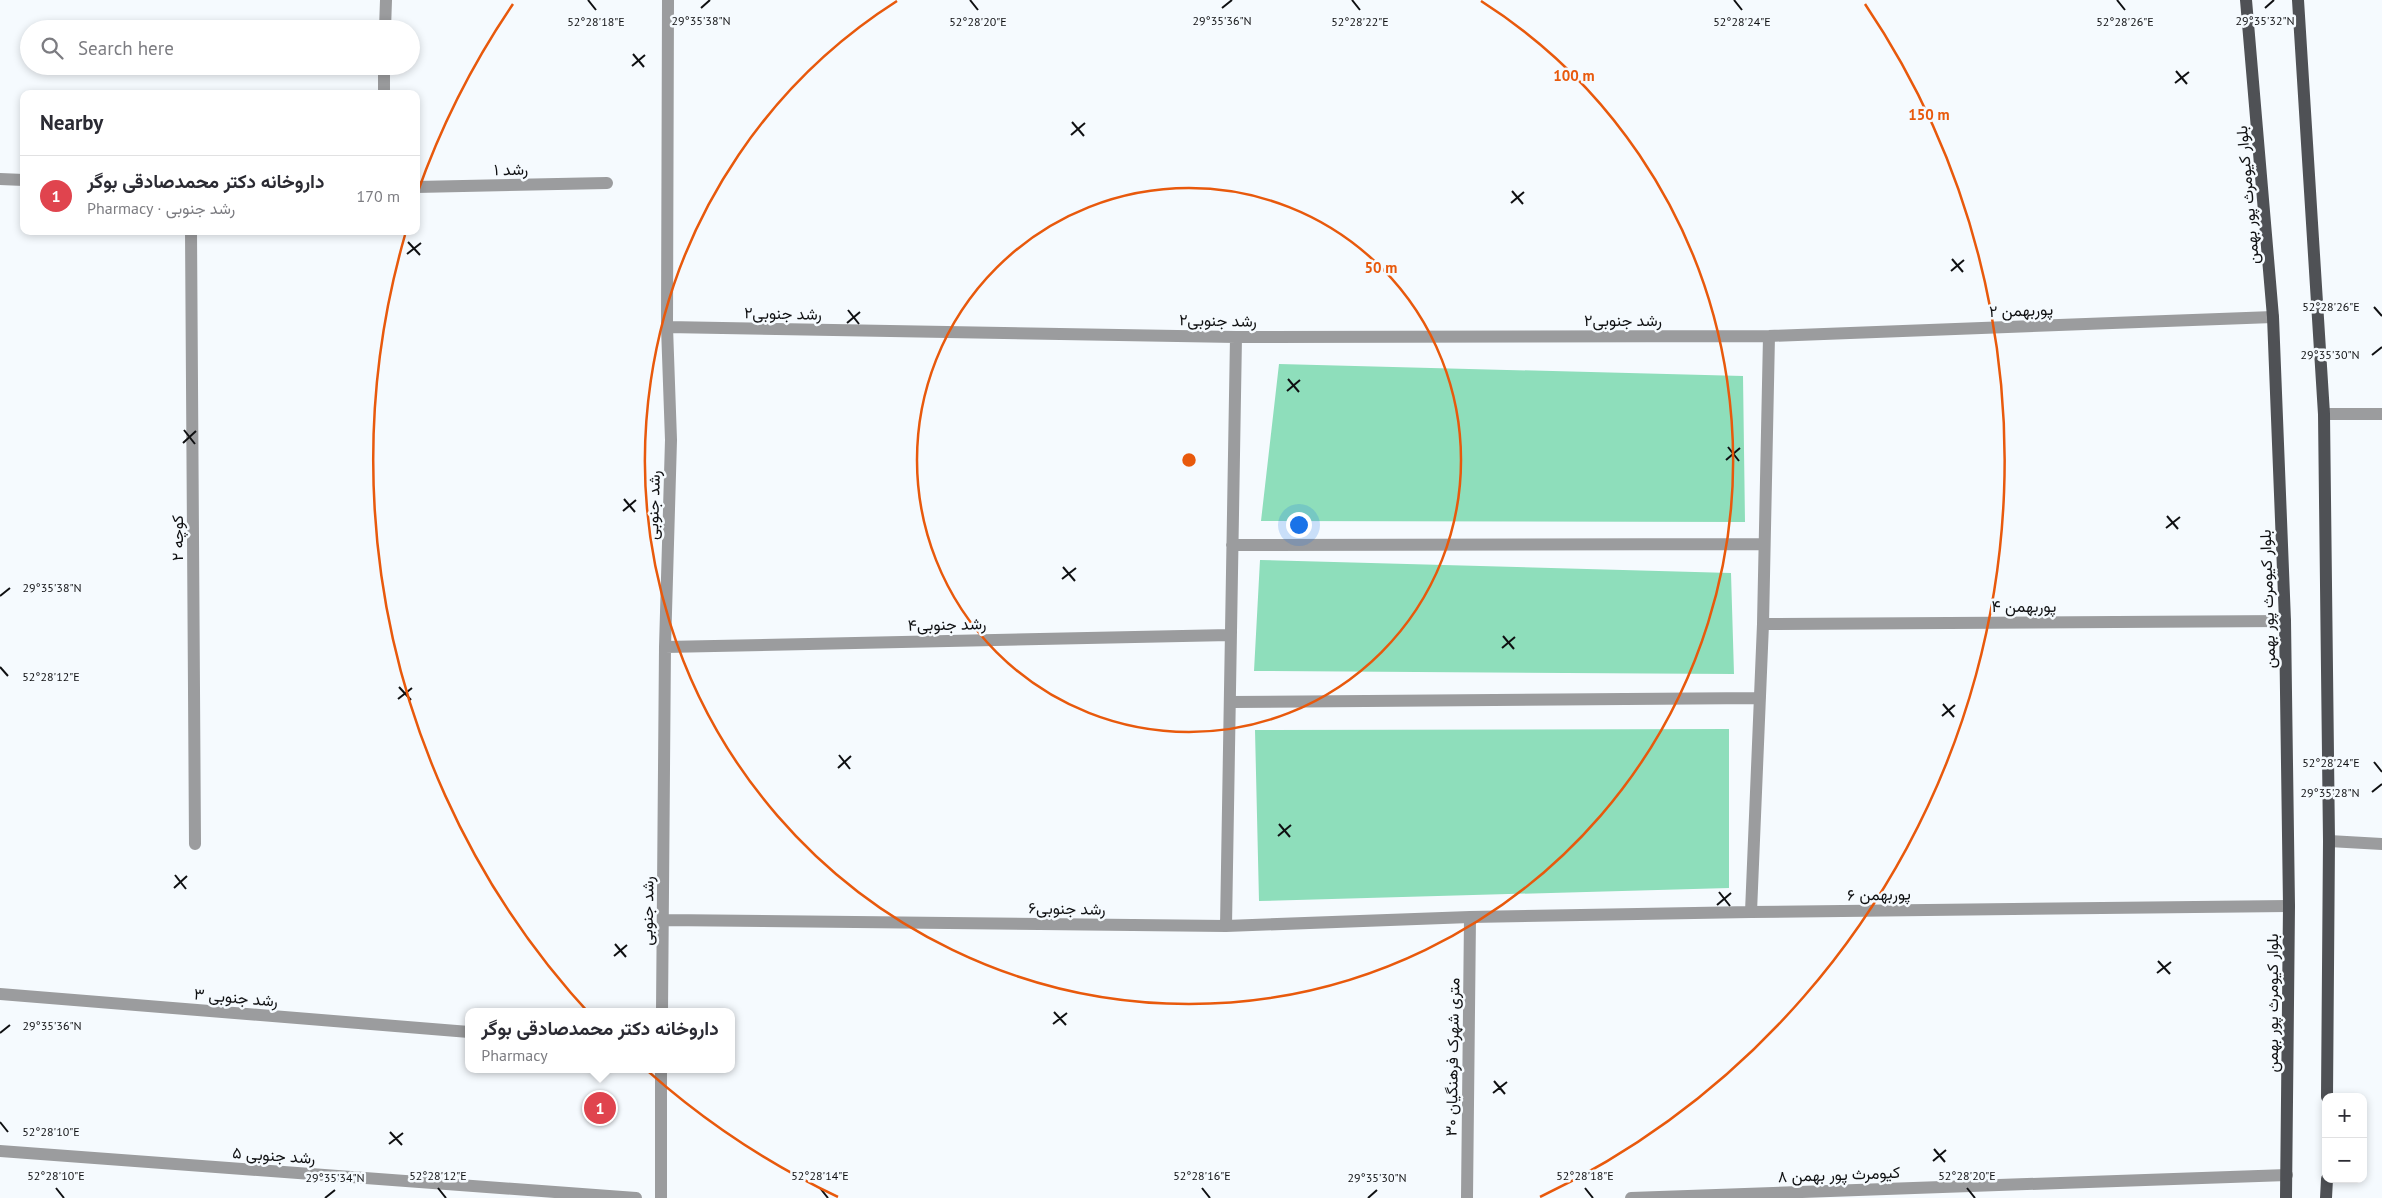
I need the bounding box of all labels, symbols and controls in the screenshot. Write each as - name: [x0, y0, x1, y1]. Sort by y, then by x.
- text: 29°35'38"N: [671, 13, 731, 28]
- text: 29°35'36"N: [1192, 13, 1252, 28]
- text: 29°35'32"N: [2235, 13, 2295, 28]
- text: 52°28'18"E: [567, 14, 625, 29]
- text: 52°28'20"E: [949, 14, 1007, 29]
- text: 52°28'22"E: [1331, 14, 1389, 29]
- text: 52°28'24"E: [1713, 14, 1771, 29]
- text: 52°28'26"E: [2096, 14, 2154, 29]
- search box: [20, 20, 420, 75]
- icon: search: [38, 34, 66, 62]
- text: Search here: [78, 36, 174, 60]
- text: 100 m: [1553, 66, 1595, 85]
- text: 150 m: [1908, 105, 1950, 124]
- text: Nearby: [40, 109, 103, 136]
- street label: بلوار کیومرث پور بهمن: [2231, 125, 2265, 265]
- street label: رشد ۱: [494, 159, 528, 180]
- text: داروخانه دکتر محمدصادقی بوگر: [87, 169, 324, 193]
- text: 1: [51, 186, 61, 206]
- text: 170 m: [357, 186, 400, 206]
- text: Pharmacy · رشد جنوبی: [87, 198, 235, 218]
- text: 50 m: [1365, 258, 1397, 277]
- street label: پوربهمن ۲: [1989, 299, 2054, 323]
- text: 52°28'26"E: [2302, 299, 2360, 314]
- street label: رشد جنوبی۲: [744, 302, 822, 325]
- street label: رشد جنوبی۲: [1179, 309, 1257, 332]
- street label: رشد جنوبی۲: [1584, 310, 1662, 331]
- text: 29°35'30"N: [2300, 347, 2360, 362]
- centre of rings: [1180, 451, 1198, 469]
- street label: رشد جنوبی: [642, 470, 665, 540]
- your location: [1286, 512, 1312, 538]
- street label: کوچه ۲: [167, 515, 189, 561]
- street label: بلوار کیومرث پور بهمن: [2255, 529, 2281, 669]
- text: 29°35'38"N: [22, 580, 82, 595]
- street label: پوربهمن ۴: [1992, 596, 2057, 618]
- street label: رشد جنوبی۴: [908, 613, 986, 636]
- text: 52°28'12"E: [22, 669, 80, 684]
- text: 52°28'24"E: [2302, 755, 2360, 770]
- text: 29°35'28"N: [2300, 785, 2360, 800]
- street label: رشد جنوبی: [636, 876, 659, 946]
- street label: پوربهمن ۶: [1847, 883, 1911, 907]
- street label: رشد جنوبی۶: [1028, 897, 1106, 920]
- street label: بلوار کیومرث پور بهمن: [2262, 933, 2284, 1073]
- street label: ۳۰ متری شهرک فرهنگیان: [1441, 977, 1464, 1137]
- street label: رشد جنوبی ۳: [193, 983, 279, 1012]
- popup: [465, 1008, 735, 1073]
- text: داروخانه دکتر محمدصادقی بوگر: [481, 1016, 719, 1040]
- text: 29°35'36"N: [22, 1018, 82, 1033]
- text: Pharmacy: [481, 1045, 548, 1065]
- pin: 1: [584, 1089, 616, 1127]
- map controls: [2322, 1093, 2367, 1183]
- button: +: [2322, 1093, 2367, 1138]
- text: 52°28'10"E: [22, 1124, 80, 1139]
- button: −: [2322, 1138, 2367, 1183]
- street label: رشد جنوبی ۵: [232, 1142, 316, 1169]
- street label: کیومرث پور بهمن ۸: [1777, 1162, 1901, 1188]
- text: 52°28'10"E: [27, 1168, 85, 1183]
- text: 52°28'12"E: [409, 1168, 467, 1183]
- text: 52°28'14"E: [791, 1168, 849, 1183]
- text: 52°28'16"E: [1173, 1168, 1231, 1183]
- text: 52°28'18"E: [1556, 1168, 1614, 1183]
- text: 52°28'20"E: [1938, 1168, 1996, 1183]
- text: 29°35'34"N: [305, 1170, 365, 1185]
- text: 29°35'30"N: [1347, 1170, 1407, 1185]

